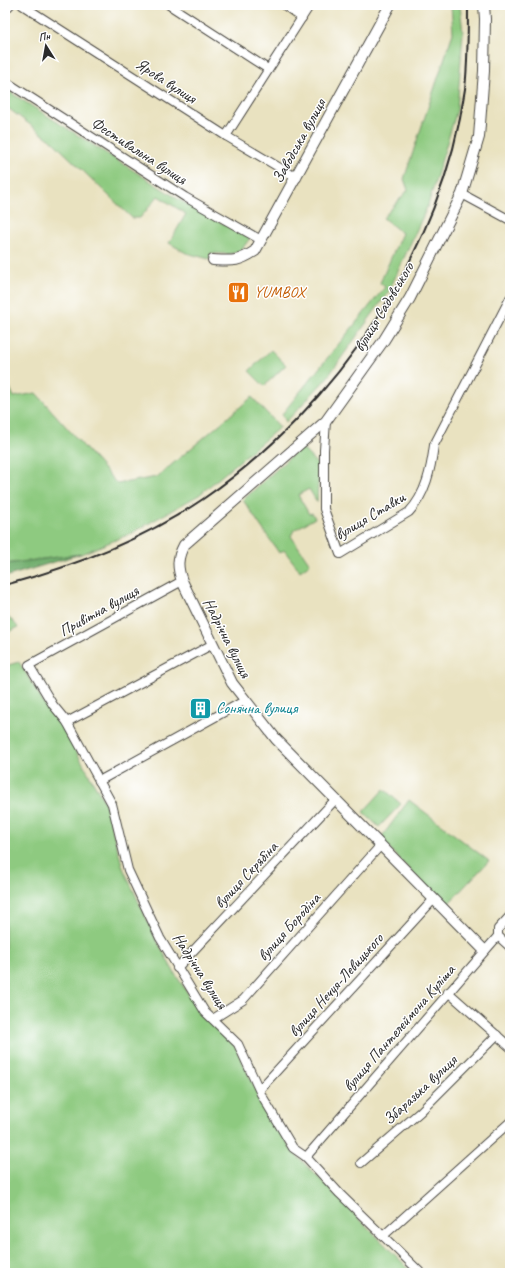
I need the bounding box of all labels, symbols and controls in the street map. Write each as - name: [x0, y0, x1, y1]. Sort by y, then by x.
- north arrow: [26, 26, 66, 66]
- text: Пн: [37, 28, 52, 44]
- street label: Ярова вулиця: [132, 54, 201, 109]
- street label: Заводська вулиця: [268, 94, 331, 187]
- street label: Фестивальна вулиця: [87, 113, 192, 190]
- street label: вулиця Садовського: [349, 257, 419, 355]
- restaurant icon: YUMBOX: [226, 279, 252, 305]
- place label: YUMBOX: [254, 282, 308, 302]
- street label: вулиця Ставки: [331, 487, 410, 545]
- street label: Привітна вулиця: [56, 580, 143, 641]
- street label: Надрічна вулиця: [198, 595, 256, 682]
- building icon: Сонячна вулиця: [187, 695, 213, 721]
- place label: Сонячна вулиця: [216, 698, 299, 718]
- street label: вулиця Скрябіна: [210, 837, 283, 913]
- street label: вулиця Бородіна: [253, 888, 326, 965]
- street label: вулиця Нечуя-Левицького: [284, 928, 389, 1041]
- street label: Надрічна вулиця: [168, 929, 233, 1014]
- street label: вулиця Пантелеймона Куліша: [338, 960, 460, 1096]
- street label: Збаразька вулиця: [379, 1050, 462, 1129]

